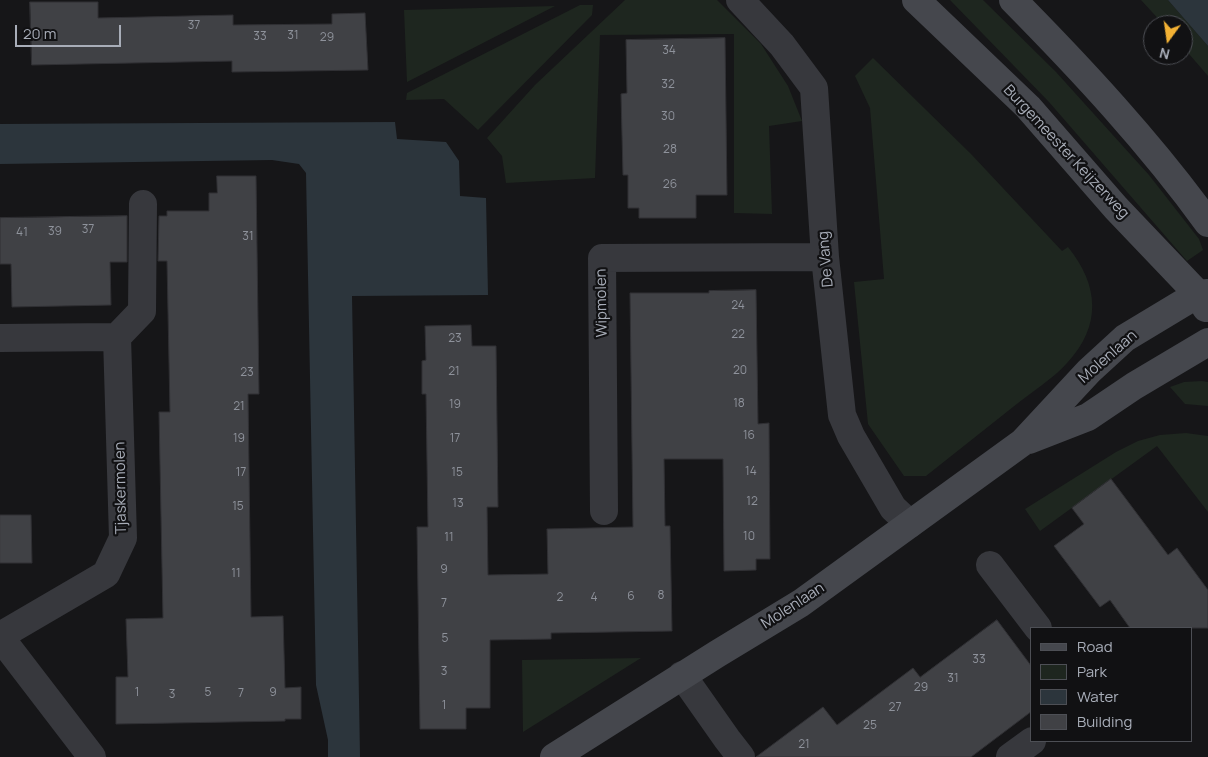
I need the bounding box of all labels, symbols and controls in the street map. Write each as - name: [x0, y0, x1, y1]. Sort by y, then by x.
- scale bar: [18, 15, 124, 47]
- north arrow: [1143, 15, 1193, 65]
- house number: 37: [188, 19, 200, 33]
- text: 20 m: [23, 23, 56, 44]
- house number: 31: [287, 29, 299, 43]
- house number: 33: [253, 30, 267, 44]
- house number: 29: [320, 31, 334, 45]
- house number: 34: [662, 44, 676, 58]
- text: N: [1157, 44, 1172, 65]
- house number: 32: [661, 78, 675, 92]
- street label: Burgemeester Keijzerweg: [999, 81, 1133, 223]
- house number: 30: [661, 110, 675, 124]
- house number: 28: [663, 143, 677, 157]
- house number: 26: [663, 178, 677, 192]
- house number: 37: [82, 223, 94, 237]
- house number: 39: [48, 225, 62, 239]
- house number: 41: [16, 226, 28, 240]
- house number: 31: [242, 230, 254, 244]
- street label: De Vang: [815, 230, 837, 288]
- street label: Wipmolen: [592, 269, 612, 337]
- house number: 24: [731, 299, 745, 313]
- street label: Molenlaan: [1075, 327, 1141, 387]
- house number: 22: [731, 328, 745, 342]
- house number: 23: [448, 332, 462, 346]
- house number: 20: [733, 364, 747, 378]
- house number: 21: [448, 365, 460, 379]
- house number: 23: [240, 366, 254, 380]
- house number: 18: [733, 397, 745, 411]
- house number: 19: [449, 398, 461, 412]
- house number: 21: [233, 400, 245, 414]
- house number: 16: [743, 429, 755, 443]
- house number: 19: [233, 432, 245, 446]
- house number: 17: [450, 432, 460, 446]
- street label: Tjaskermolen: [111, 441, 131, 535]
- house number: 14: [745, 465, 757, 479]
- house number: 17: [236, 466, 246, 480]
- house number: 15: [451, 466, 463, 480]
- house number: 12: [746, 495, 758, 509]
- house number: 13: [452, 497, 464, 511]
- house number: 15: [232, 500, 244, 514]
- house number: 10: [743, 530, 755, 544]
- house number: 11: [444, 531, 454, 545]
- house number: 9: [440, 563, 448, 577]
- house number: 11: [231, 567, 241, 581]
- street label: Molenlaan: [758, 579, 828, 633]
- house number: 8: [658, 589, 664, 603]
- house number: 6: [627, 590, 635, 604]
- house number: 2: [557, 591, 563, 605]
- house number: 4: [590, 591, 598, 605]
- house number: 7: [441, 597, 447, 611]
- legend: [1030, 627, 1193, 742]
- house number: 5: [442, 632, 448, 646]
- text: Road: [1077, 636, 1113, 657]
- house number: 33: [972, 653, 986, 667]
- text: Park: [1077, 661, 1107, 682]
- house number: 3: [441, 665, 447, 679]
- house number: 31: [947, 672, 959, 686]
- house number: 29: [914, 681, 928, 695]
- house number: 1: [135, 686, 139, 700]
- house number: 5: [205, 686, 211, 700]
- house number: 9: [269, 686, 277, 700]
- text: Water: [1077, 686, 1119, 707]
- house number: 7: [238, 687, 244, 701]
- house number: 3: [169, 688, 175, 702]
- house number: 1: [442, 699, 446, 713]
- house number: 27: [889, 701, 901, 715]
- text: Building: [1077, 711, 1132, 732]
- house number: 25: [863, 719, 877, 733]
- house number: 21: [798, 738, 810, 752]

